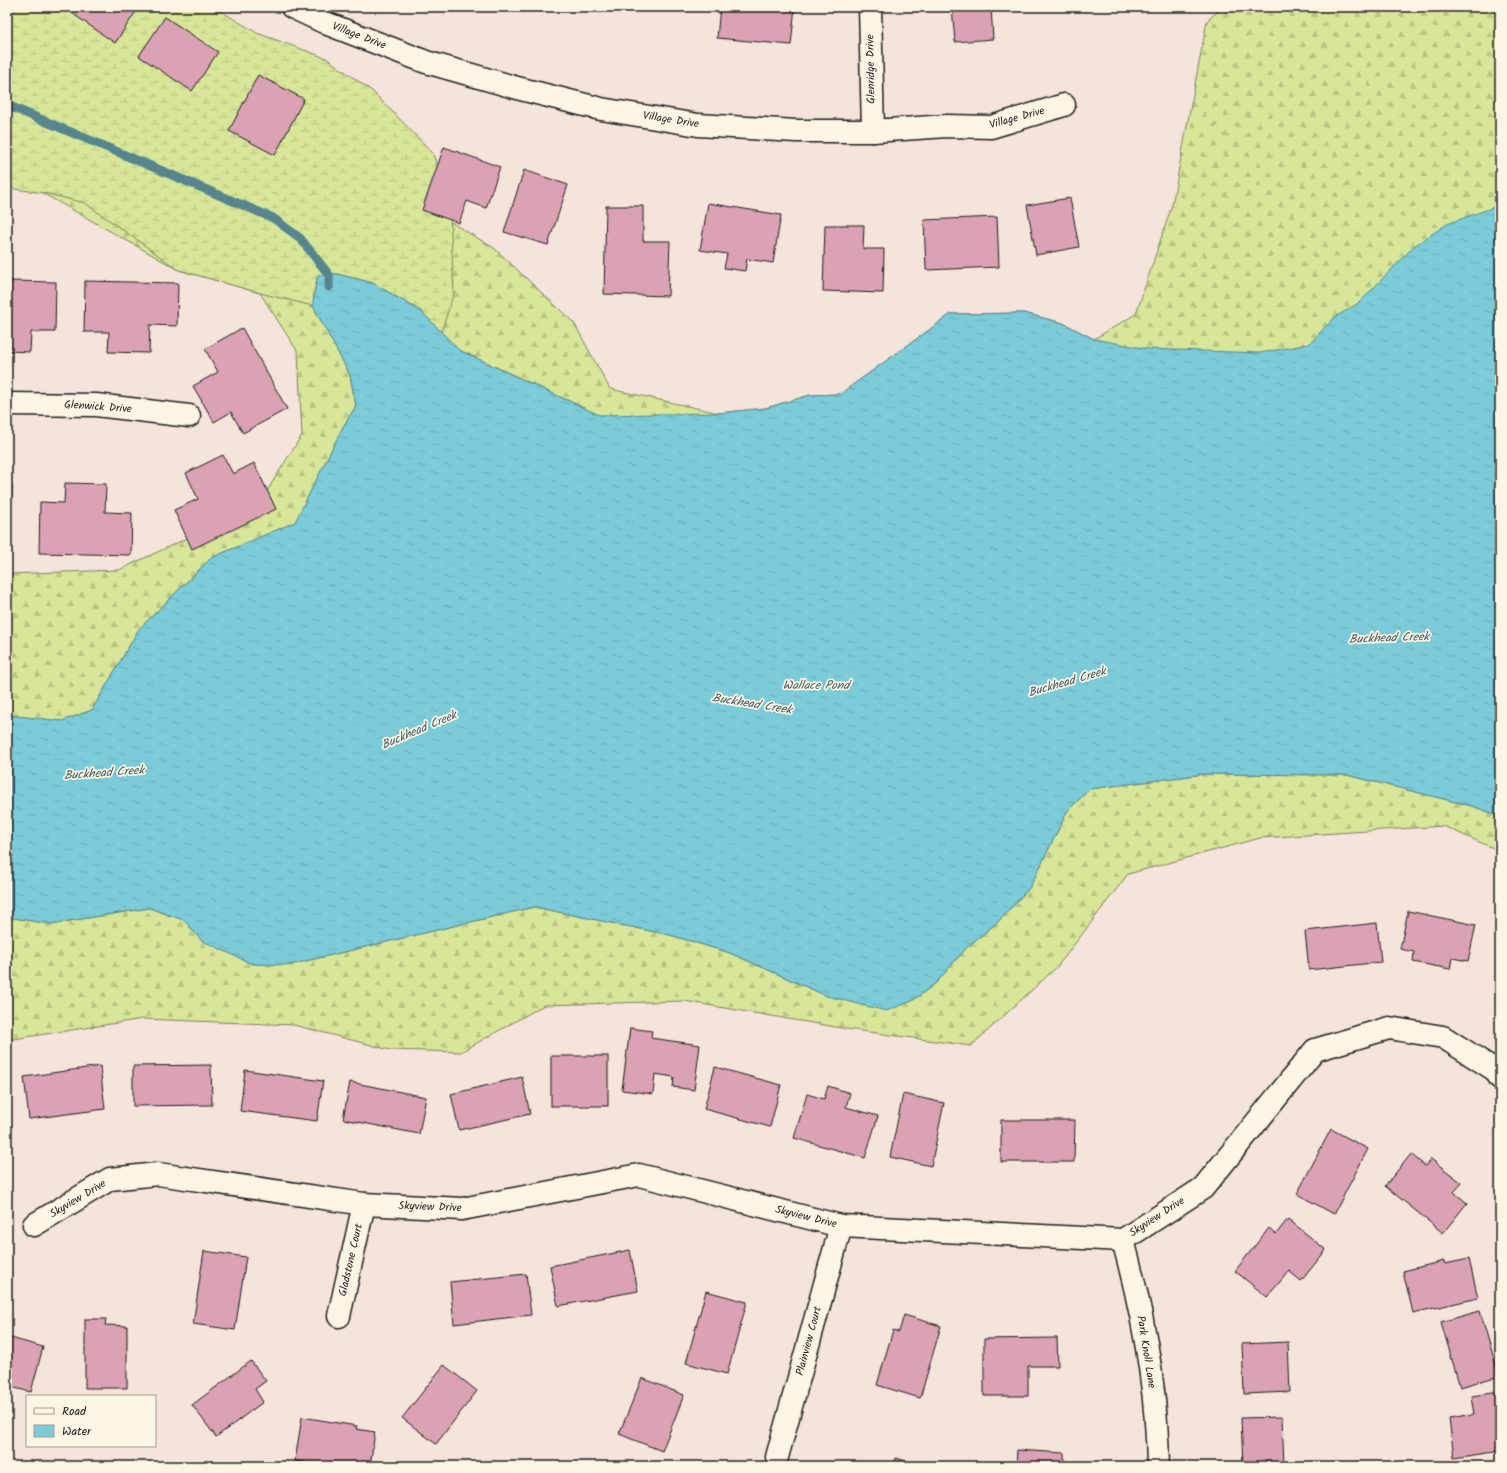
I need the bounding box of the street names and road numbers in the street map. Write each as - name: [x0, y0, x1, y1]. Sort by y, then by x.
- street label: Village Drive: [329, 17, 389, 55]
- street label: Glenridge Drive: [861, 34, 881, 104]
- street label: Village Drive: [987, 102, 1047, 134]
- street label: Village Drive: [642, 107, 700, 133]
- street label: Glenwick Drive: [64, 396, 132, 418]
- street label: Skyview Drive: [46, 1175, 110, 1223]
- street label: Skyview Drive: [1126, 1192, 1188, 1242]
- street label: Skyview Drive: [398, 1197, 462, 1217]
- street label: Skyview Drive: [773, 1201, 839, 1233]
- street label: Gladstone Court: [334, 1221, 368, 1298]
- street label: Plainview Court: [791, 1304, 827, 1378]
- street label: Park Knoll Lane: [1131, 1314, 1161, 1390]

